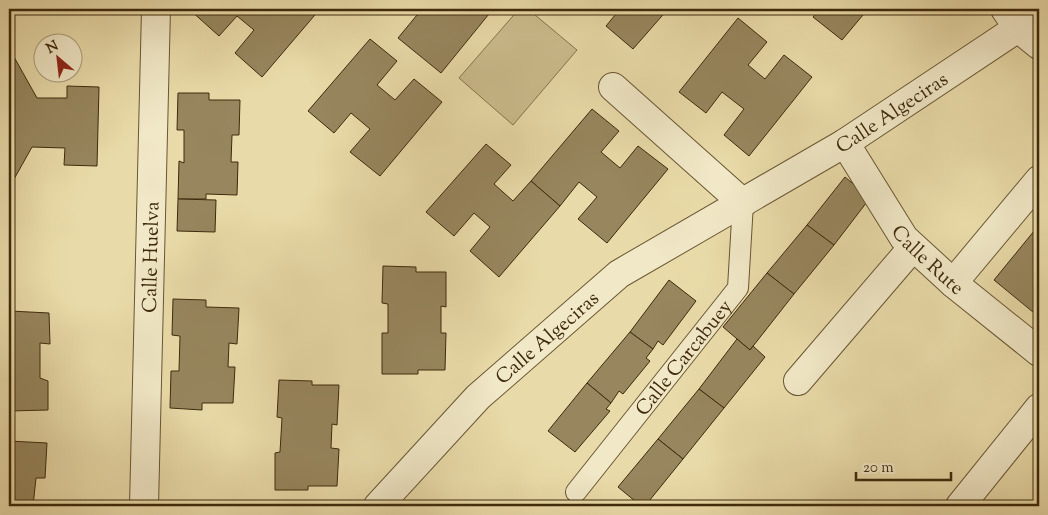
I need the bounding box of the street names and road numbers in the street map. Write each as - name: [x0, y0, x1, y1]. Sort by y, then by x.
- street label: Calle Algeciras: [831, 66, 955, 162]
- street label: Calle Huelva: [137, 201, 168, 313]
- street label: Calle Rute: [882, 220, 969, 303]
- street label: Calle Algeciras: [490, 285, 607, 393]
- street label: Calle Carcabuey: [630, 294, 740, 423]

